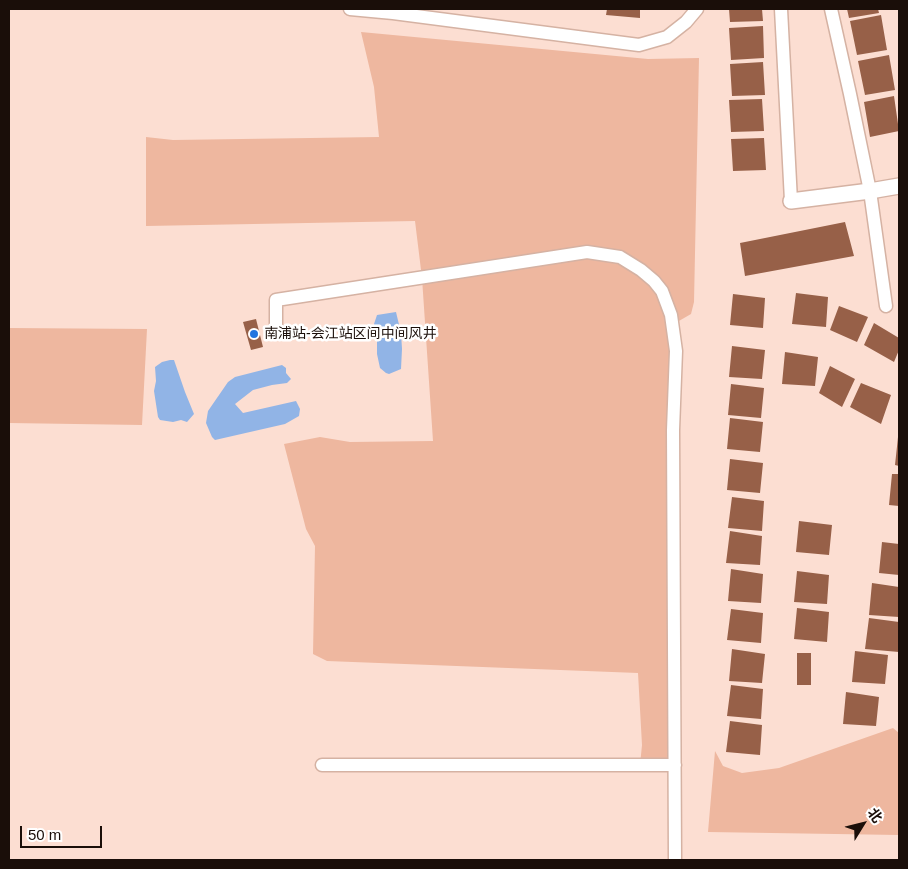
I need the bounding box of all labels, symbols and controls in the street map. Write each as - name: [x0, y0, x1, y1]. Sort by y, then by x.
- place label: 南浦站-会江站区间中间风井: [264, 326, 437, 342]
- marker: 南浦站-会江站区间中间风井: [248, 328, 260, 340]
- north arrow: [838, 799, 888, 849]
- text: 北: [865, 805, 886, 826]
- scale bar: [22, 816, 105, 848]
- text: 50 m: [28, 826, 61, 843]

